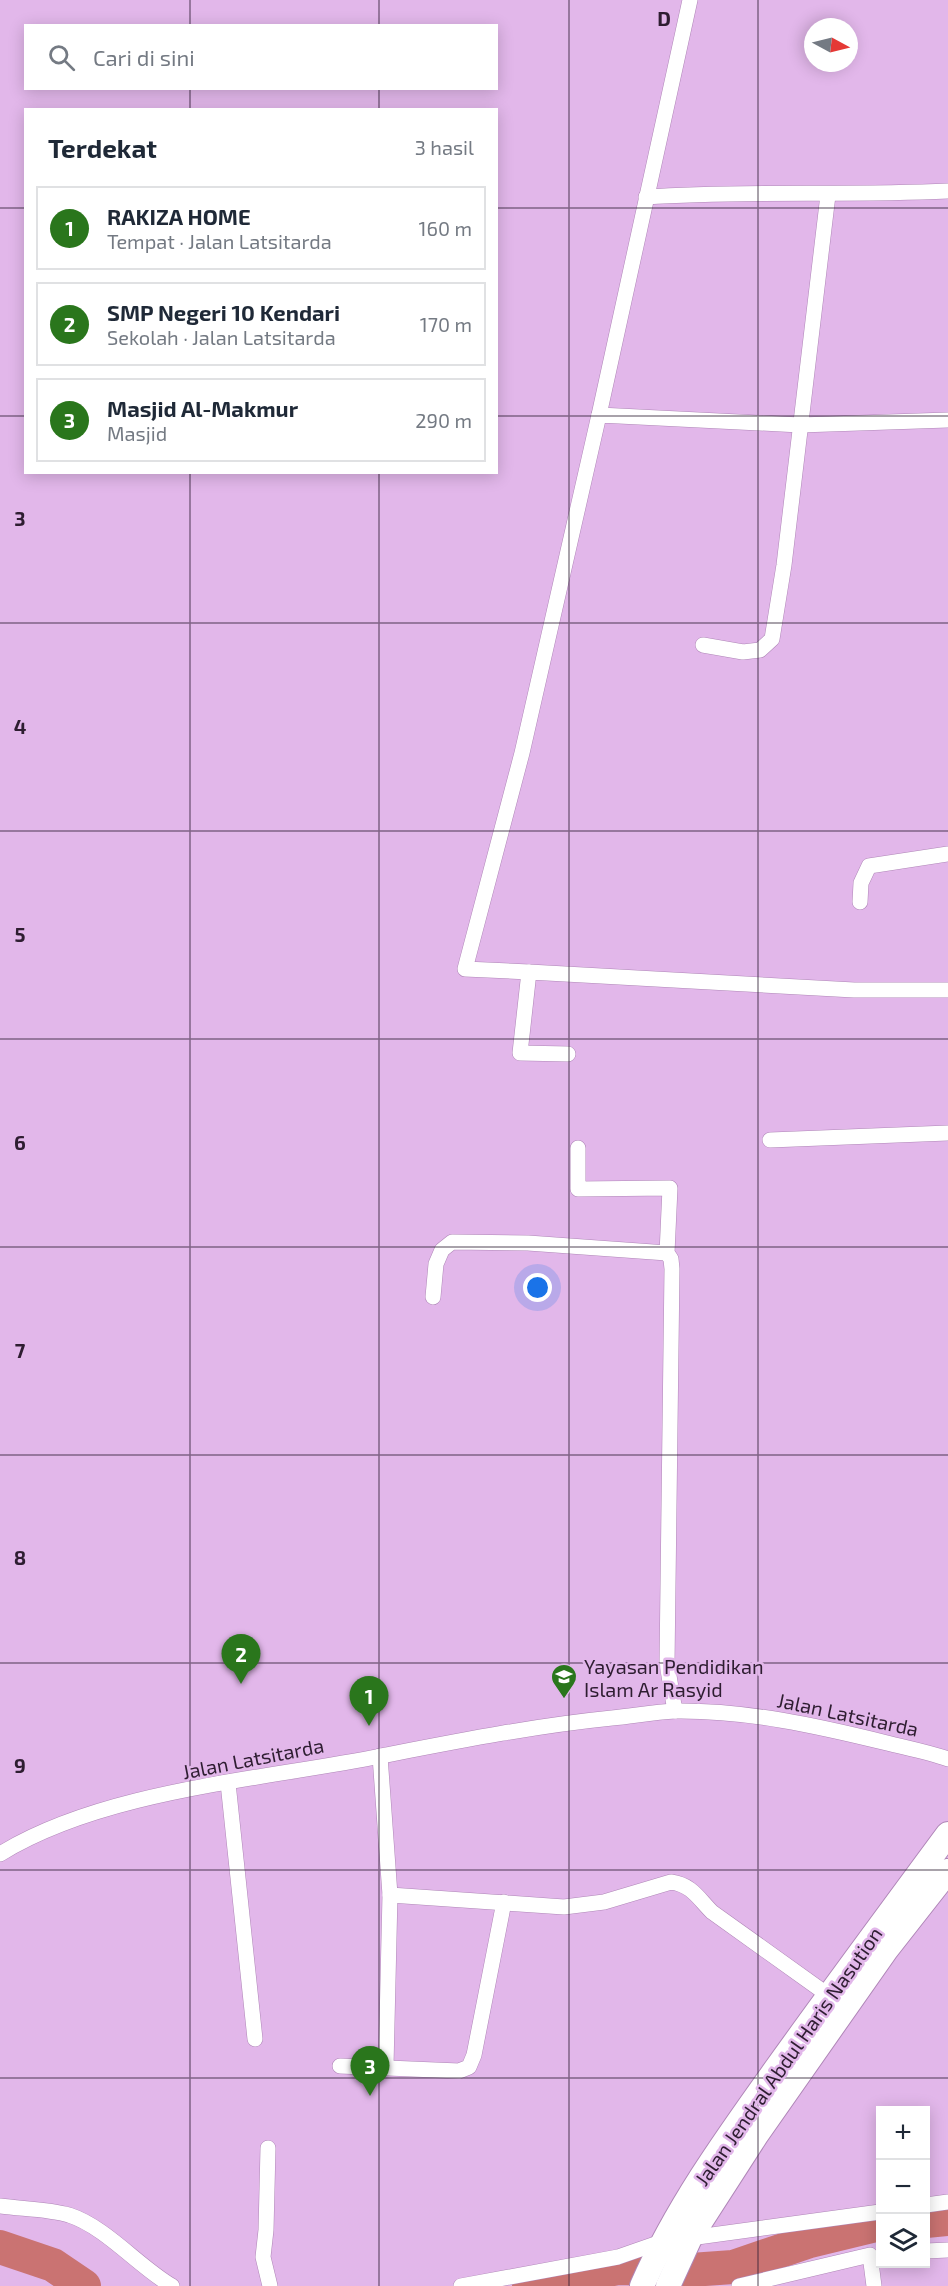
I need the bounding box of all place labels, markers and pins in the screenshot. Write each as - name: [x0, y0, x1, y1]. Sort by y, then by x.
- pin: 2: [222, 1634, 260, 1684]
- place label: Yayasan Pendidikan Islam Ar Rasyid: [584, 1654, 764, 1701]
- school or university icon: Yayasan Pendidikan Islam Ar Rasyid: [549, 1662, 579, 1700]
- pin: 1: [350, 1676, 388, 1726]
- pin: 3: [350, 2046, 389, 2096]

